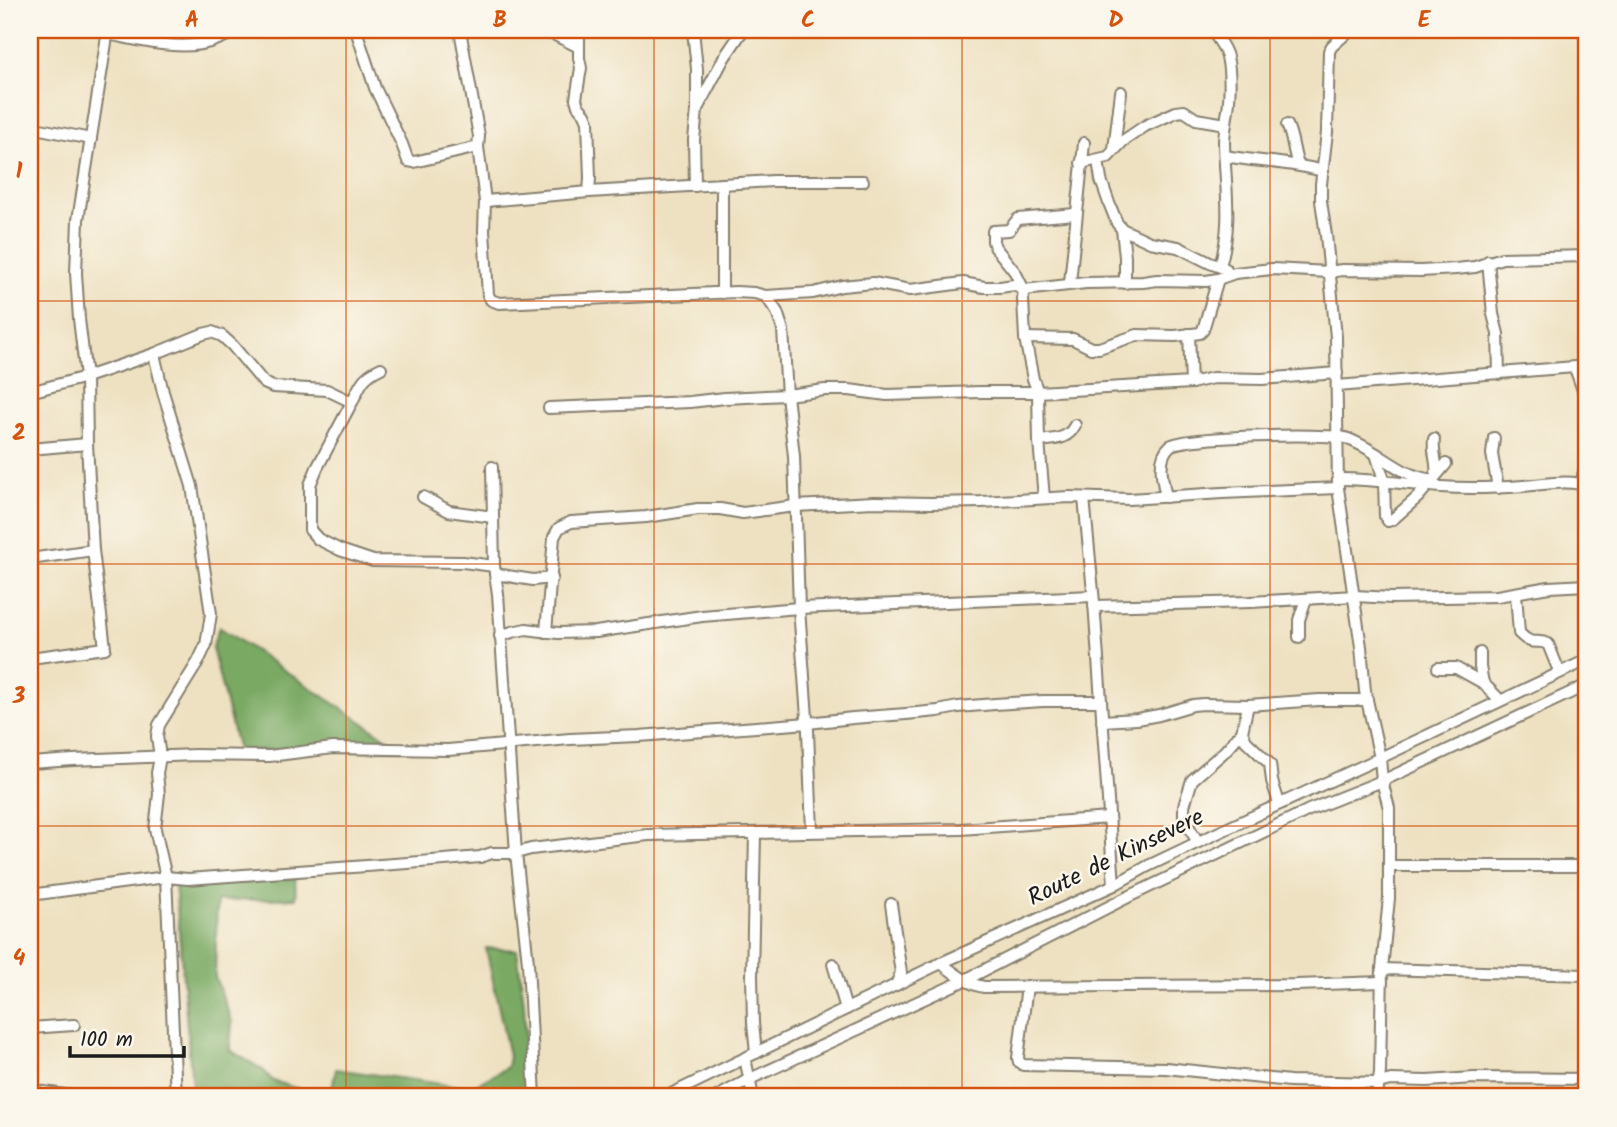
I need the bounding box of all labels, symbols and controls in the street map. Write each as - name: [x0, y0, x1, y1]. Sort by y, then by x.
- text: A: [185, 3, 199, 39]
- text: B: [493, 3, 507, 39]
- text: C: [801, 3, 815, 39]
- text: D: [1108, 3, 1124, 39]
- text: E: [1418, 3, 1432, 39]
- text: 1: [16, 154, 23, 190]
- text: 2: [12, 416, 26, 452]
- text: 3: [12, 679, 26, 715]
- street label: Route de Kinsevere: [1021, 798, 1211, 918]
- text: 4: [13, 941, 26, 977]
- scale bar: [70, 1015, 184, 1059]
- text: 100 m: [80, 1024, 133, 1057]

